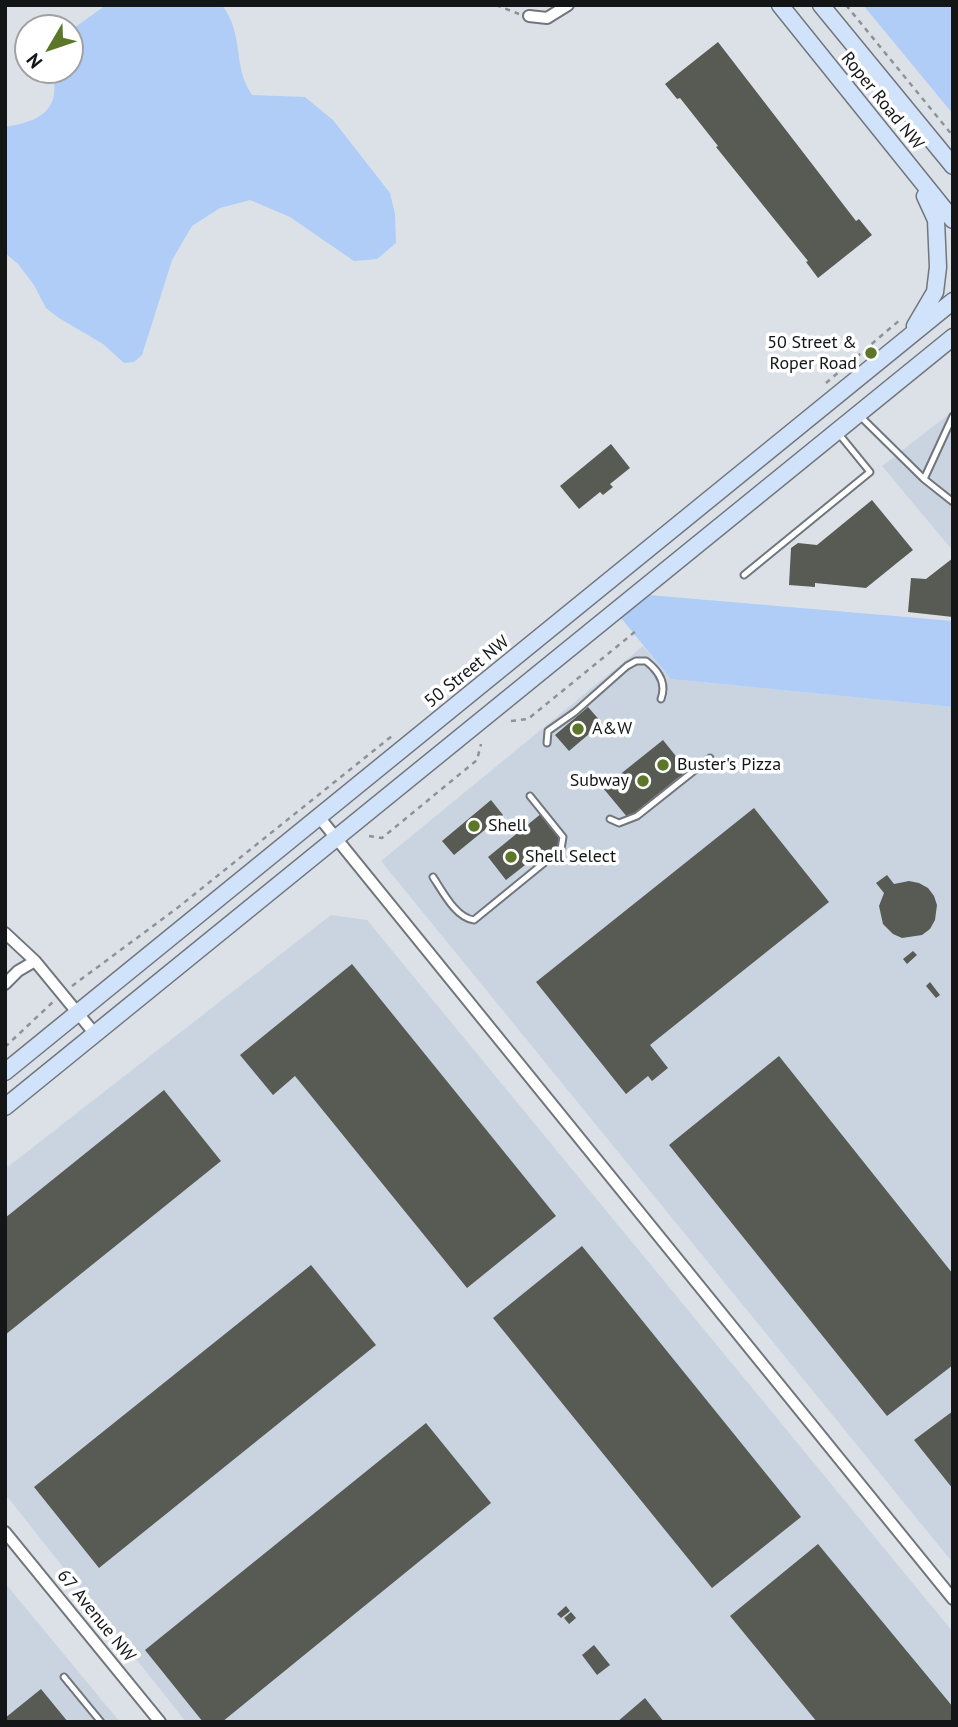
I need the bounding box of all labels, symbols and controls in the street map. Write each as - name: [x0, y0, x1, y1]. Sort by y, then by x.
- north arrow: [14, 14, 84, 84]
- street label: Roper Road NW: [836, 48, 928, 154]
- text: N: [21, 49, 47, 73]
- place label: 50 Street & Roper Road: [767, 332, 857, 374]
- marker: 50 Street & Roper Road: [863, 345, 879, 361]
- street label: 50 Street NW: [420, 631, 514, 713]
- place label: A&W: [592, 718, 632, 740]
- marker: A&W: [570, 721, 586, 737]
- place label: Buster's Pizza: [677, 754, 781, 776]
- marker: Buster's Pizza: [655, 757, 671, 773]
- place label: Subway: [570, 770, 629, 792]
- marker: Subway: [635, 773, 651, 789]
- place label: Shell: [488, 815, 527, 837]
- marker: Shell: [466, 818, 482, 834]
- place label: Shell Select: [525, 846, 616, 868]
- marker: Shell Select: [503, 849, 519, 865]
- street label: 67 Avenue NW: [52, 1566, 140, 1666]

